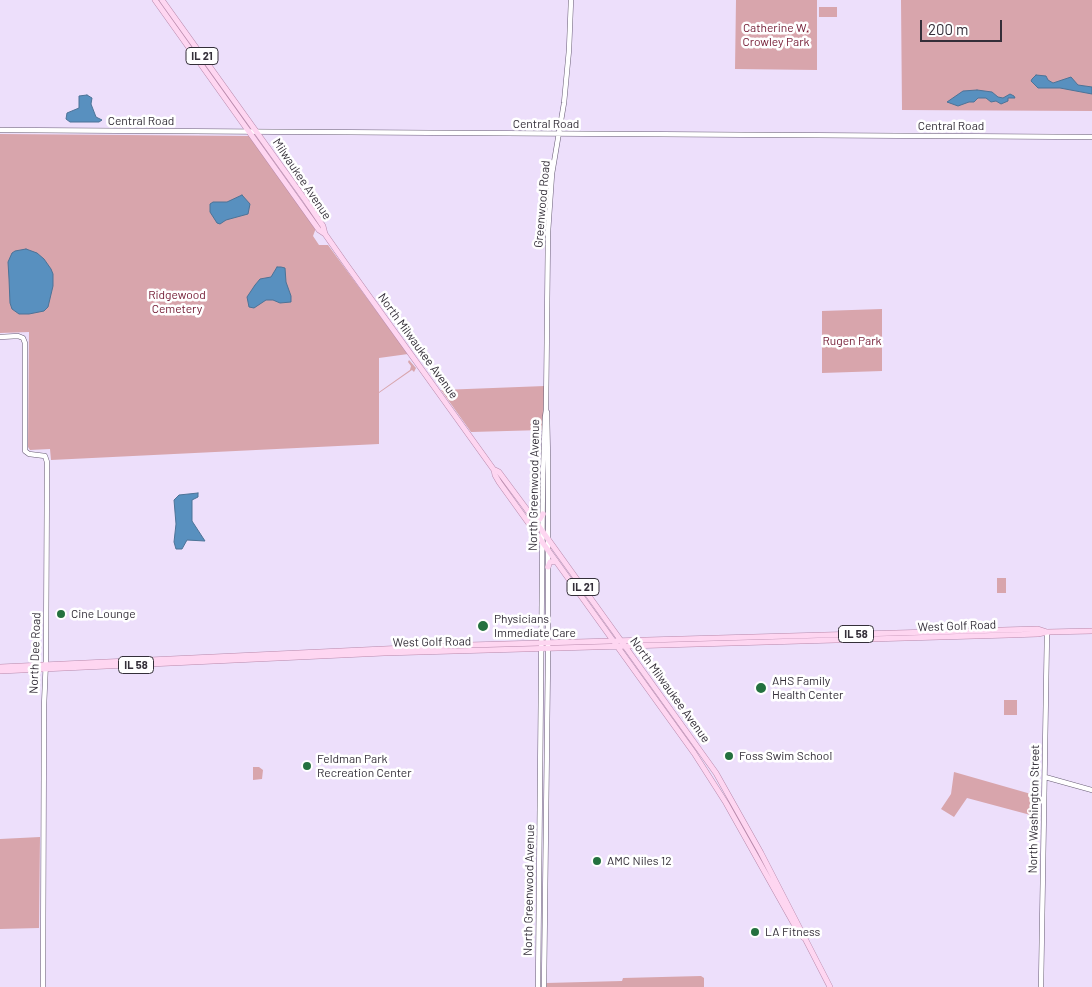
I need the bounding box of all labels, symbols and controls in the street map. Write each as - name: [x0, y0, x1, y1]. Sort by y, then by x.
- scale bar: [922, 10, 1004, 42]
- text: 200 m: [928, 20, 968, 38]
- park label: Catherine W. Crowley Park: [742, 21, 810, 49]
- road number: IL 21: [186, 48, 218, 64]
- street label: Central Road: [108, 114, 174, 128]
- street label: Central Road: [513, 117, 579, 131]
- street label: Central Road: [918, 119, 984, 133]
- street label: Milwaukee Avenue: [270, 136, 334, 222]
- street label: Greenwood Road: [531, 160, 553, 248]
- park label: Ridgewood Cemetery: [148, 288, 206, 316]
- street label: North Milwaukee Avenue: [375, 290, 461, 402]
- park label: Rugen Park: [822, 334, 882, 348]
- street label: North Greenwood Avenue: [526, 419, 542, 551]
- road number: IL 21: [567, 578, 599, 596]
- place label: Cine Lounge: [71, 607, 136, 621]
- marker: Cine Lounge: [55, 608, 67, 620]
- street label: North Dee Road: [26, 612, 44, 694]
- place label: Physicians Immediate Care: [494, 612, 576, 640]
- street label: West Golf Road: [917, 617, 997, 635]
- marker: Physicians Immediate Care: [476, 619, 490, 633]
- road number: IL 58: [838, 626, 874, 642]
- street label: West Golf Road: [393, 634, 471, 650]
- street label: North Milwaukee Avenue: [627, 634, 713, 746]
- road number: IL 58: [118, 656, 154, 674]
- place label: AHS Family Health Center: [772, 674, 843, 702]
- marker: AHS Family Health Center: [754, 681, 768, 695]
- street label: North Washington Street: [1026, 744, 1042, 874]
- place label: Foss Swim School: [739, 749, 832, 763]
- marker: Foss Swim School: [723, 750, 735, 762]
- place label: Feldman Park Recreation Center: [317, 752, 412, 780]
- marker: Feldman Park Recreation Center: [301, 760, 313, 772]
- street label: North Greenwood Avenue: [521, 824, 537, 956]
- place label: AMC Niles 12: [607, 854, 672, 868]
- marker: AMC Niles 12: [591, 855, 603, 867]
- place label: LA Fitness: [765, 925, 820, 939]
- marker: LA Fitness: [749, 926, 761, 938]

